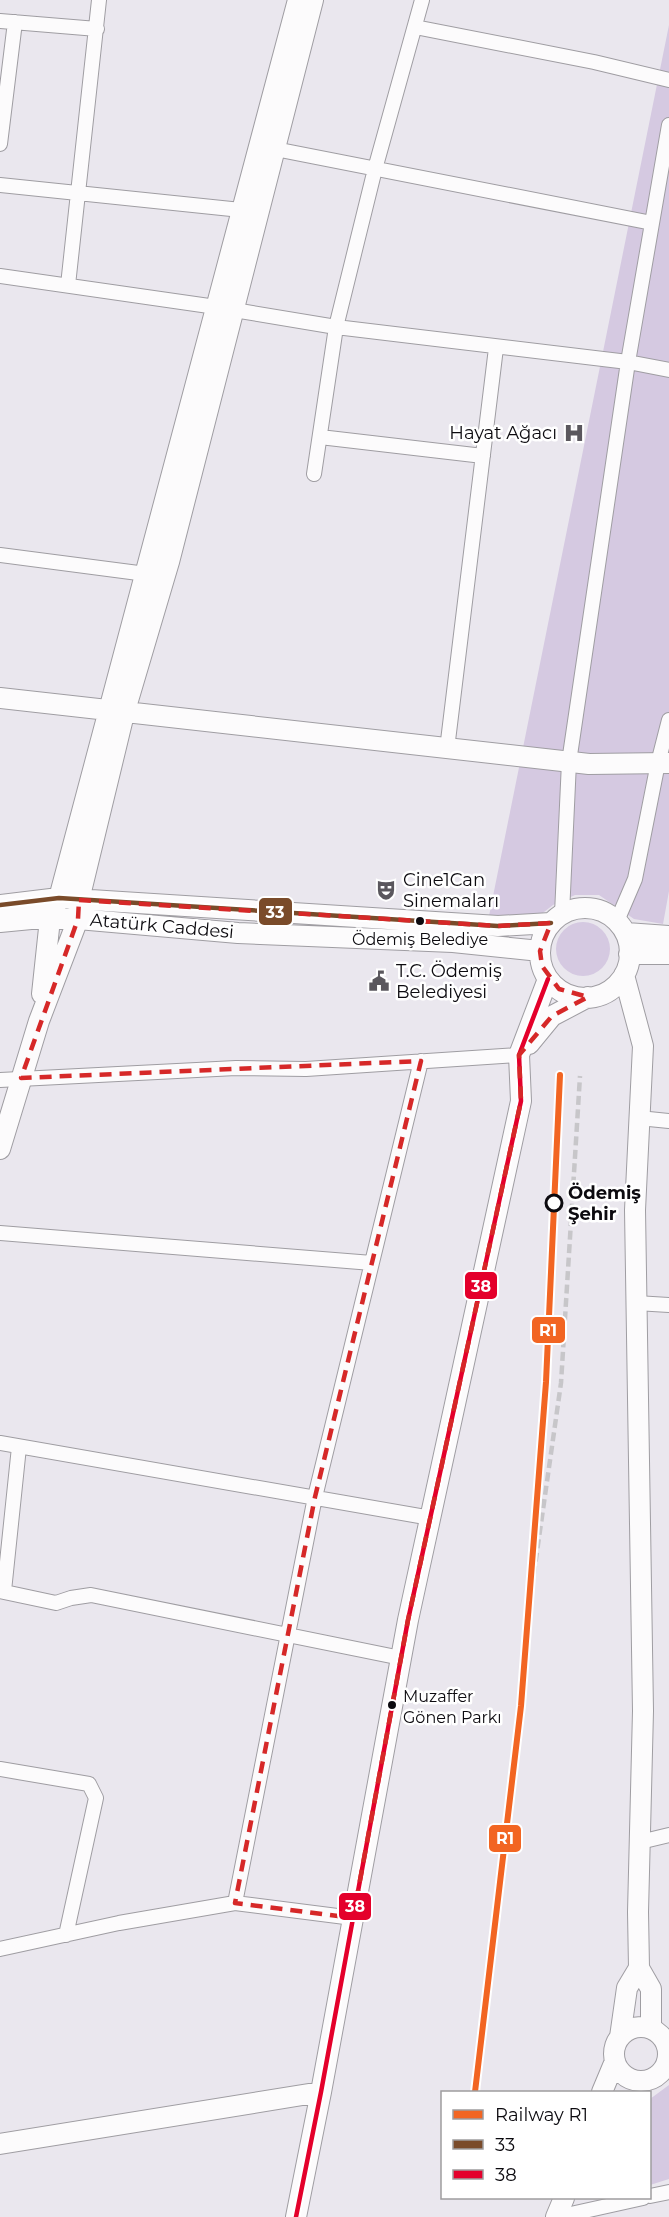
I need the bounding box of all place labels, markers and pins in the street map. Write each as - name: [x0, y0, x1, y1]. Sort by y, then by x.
- hospital icon: Hayat Ağacı: [562, 421, 586, 445]
- place label: Hayat Ağacı: [449, 422, 557, 444]
- place label: Cine1Can Sinemaları: [403, 869, 499, 912]
- theatre icon: Cine1Can Sinemaları: [374, 878, 398, 902]
- marker: Ödemiş Belediye: [414, 915, 426, 927]
- place label: Ödemiş Belediye: [352, 929, 488, 949]
- place label: T.C. Ödemiş Belediyesi: [396, 960, 502, 1003]
- public building icon: T.C. Ödemiş Belediyesi: [367, 969, 391, 993]
- place label: Ödemiş Şehir: [568, 1182, 641, 1225]
- marker: Ödemiş Şehir: [545, 1194, 563, 1212]
- place label: Muzaffer Gönen Parkı: [403, 1687, 502, 1727]
- marker: Muzaffer Gönen Parkı: [386, 1699, 398, 1711]

